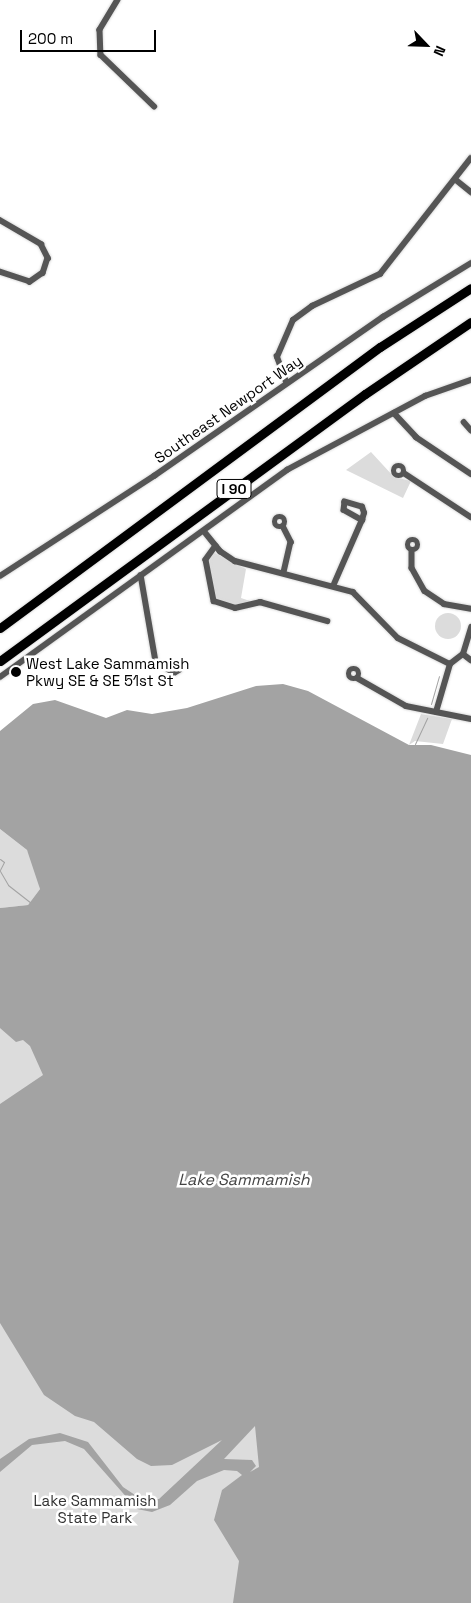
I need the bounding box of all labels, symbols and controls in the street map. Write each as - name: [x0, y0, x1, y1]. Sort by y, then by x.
- scale bar: [22, 20, 159, 52]
- north arrow: [401, 20, 451, 70]
- text: 200 m: [28, 29, 73, 48]
- text: N: [430, 43, 450, 59]
- street label: Southeast Newport Way: [151, 351, 305, 467]
- road number: I 90: [216, 478, 252, 500]
- place label: West Lake Sammamish Pkwy SE & SE 51st St: [26, 654, 189, 689]
- marker: West Lake Sammamish Pkwy SE & SE 51st St: [10, 666, 22, 678]
- water label: Lake Sammamish: [178, 1170, 310, 1190]
- park label: Lake Sammamish State Park: [33, 1491, 157, 1526]

